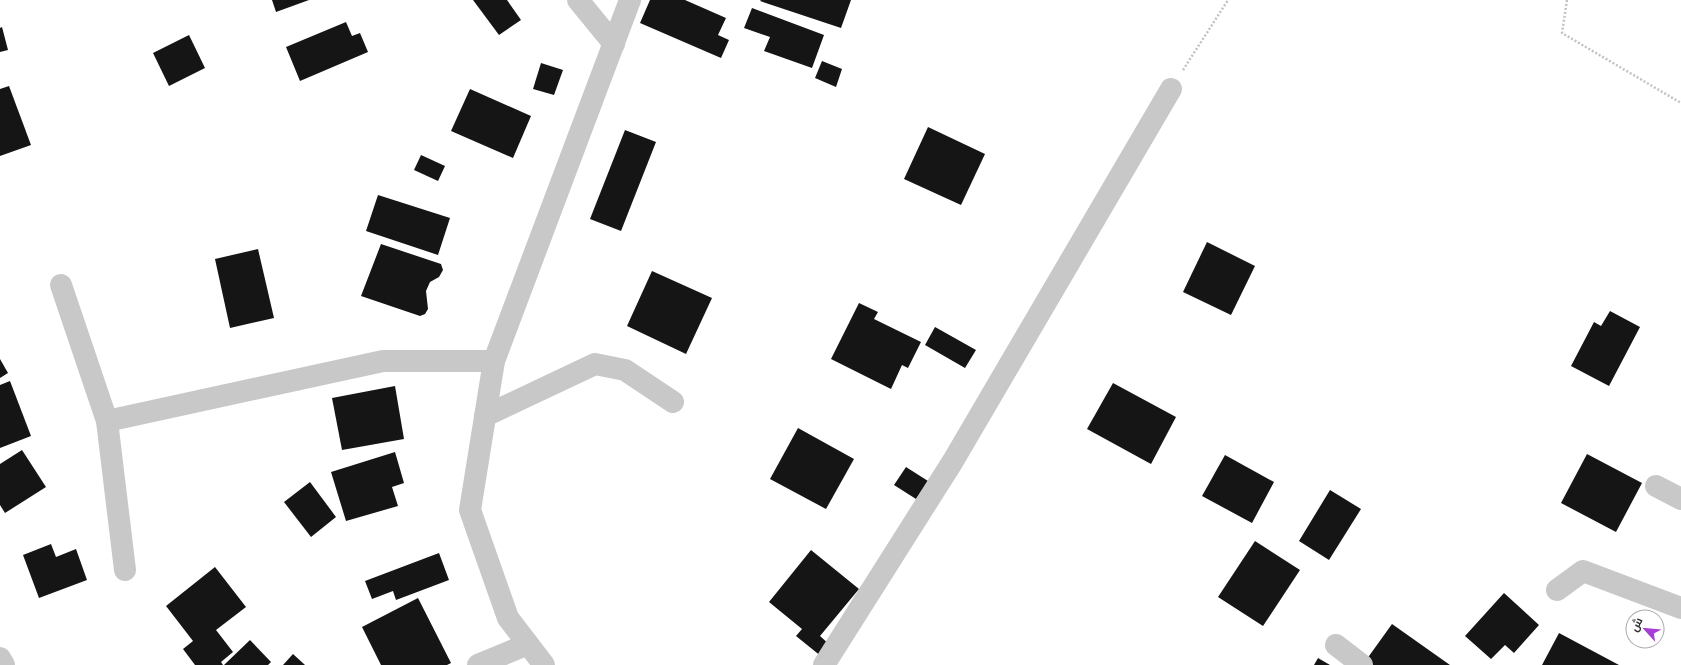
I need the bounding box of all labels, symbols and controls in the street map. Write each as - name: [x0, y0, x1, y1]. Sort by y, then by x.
- north arrow: [1625, 609, 1665, 649]
- text: ش: [1627, 615, 1646, 634]

